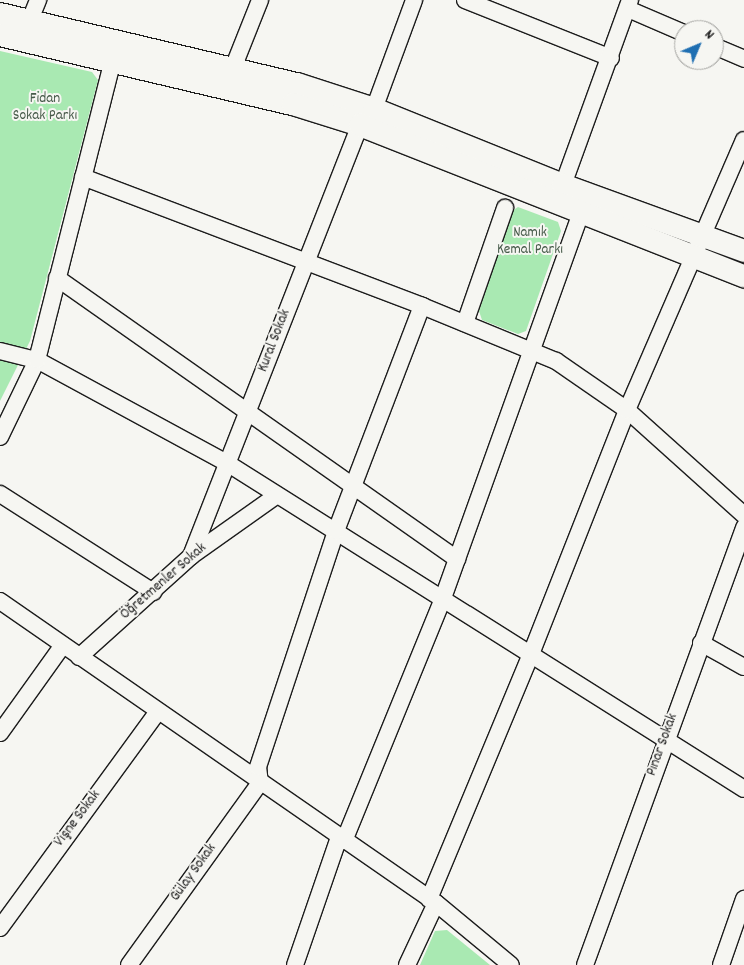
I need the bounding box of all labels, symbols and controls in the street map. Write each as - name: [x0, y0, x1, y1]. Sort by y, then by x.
- north arrow: [674, 20, 724, 70]
- text: N: [699, 26, 718, 45]
- park label: Fidan Sokak Parkı: [13, 90, 77, 125]
- park label: Namık Kemal Parkı: [497, 224, 563, 259]
- street label: Kural Sokak: [255, 307, 295, 375]
- street label: Öğretmenler Sokak: [117, 540, 211, 624]
- street label: Pınar Sokak: [643, 711, 683, 779]
- street label: Vişne Sokak: [51, 787, 105, 851]
- street label: Gülay Sokak: [167, 841, 221, 905]

